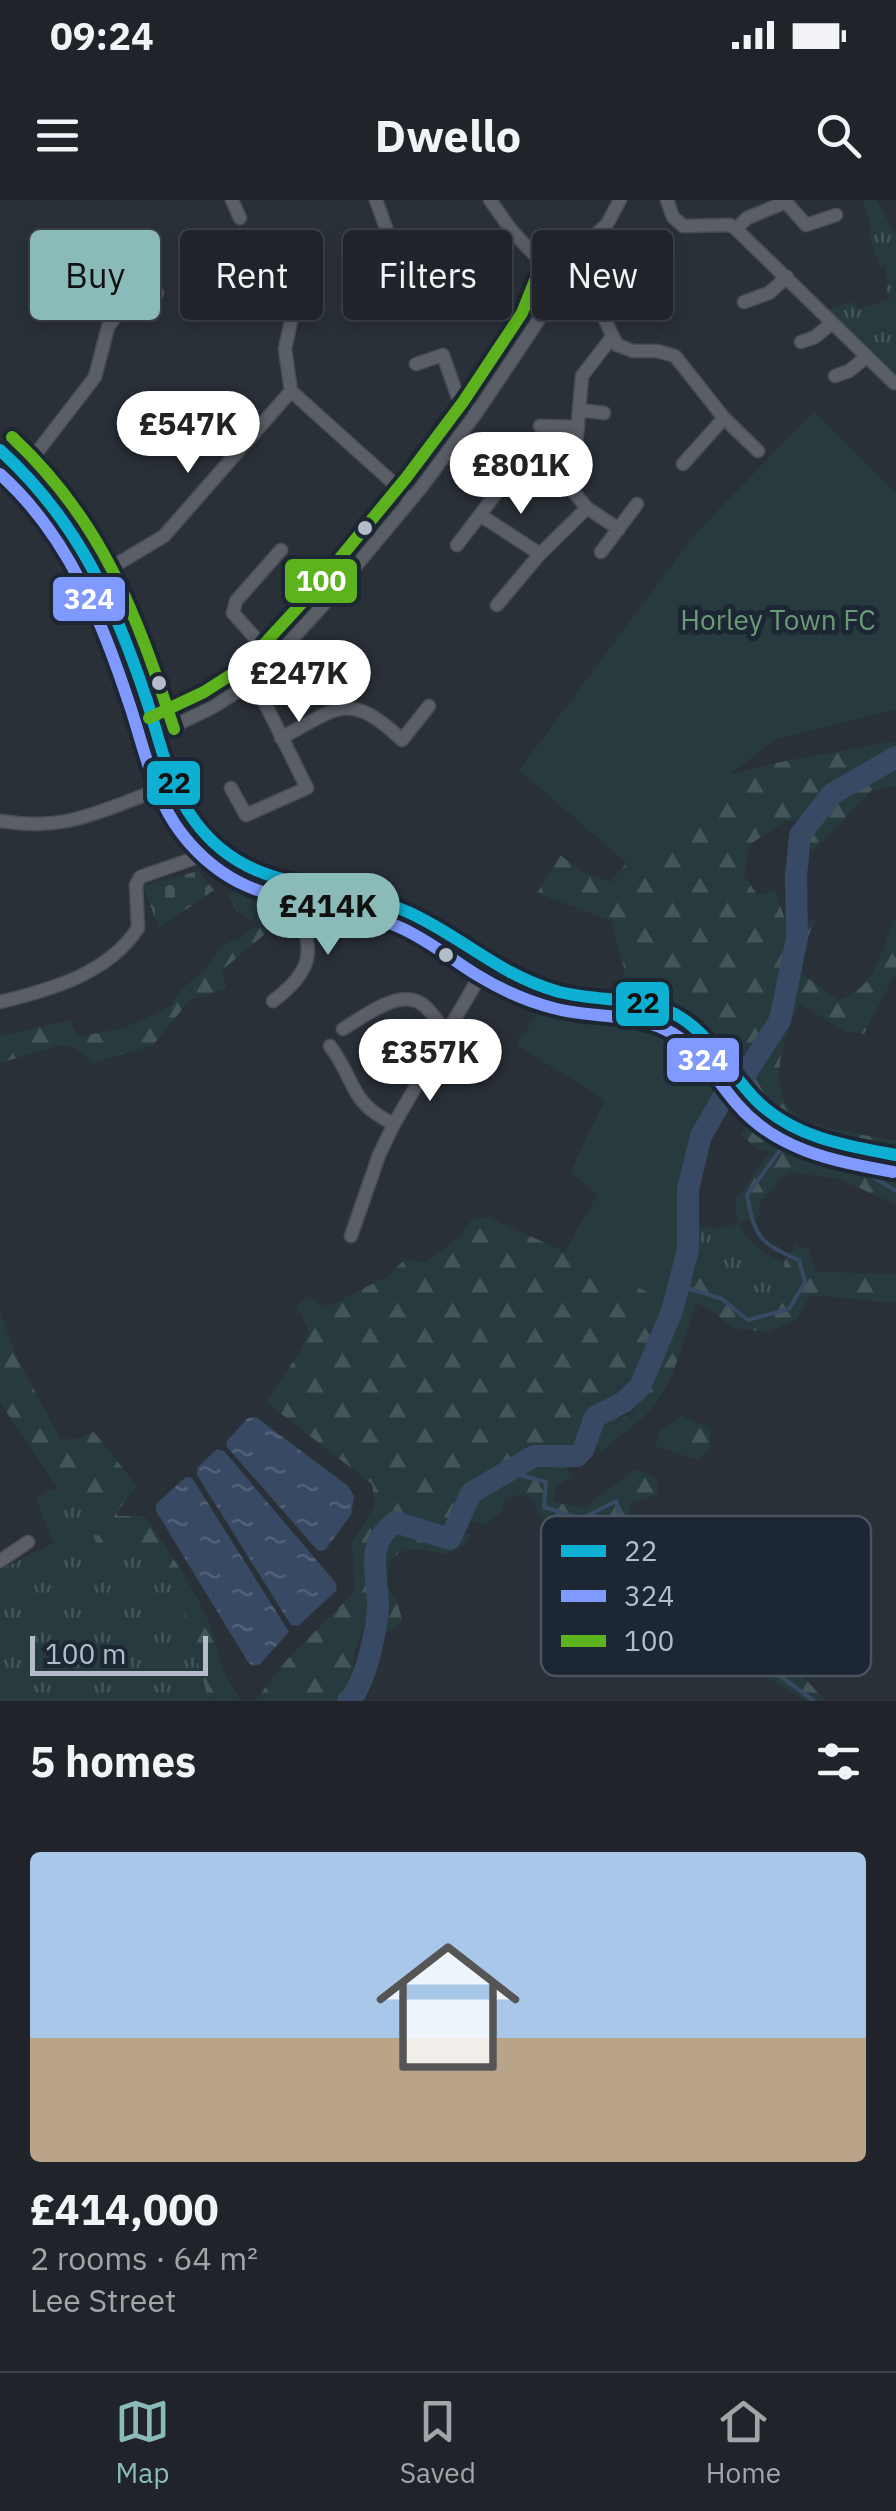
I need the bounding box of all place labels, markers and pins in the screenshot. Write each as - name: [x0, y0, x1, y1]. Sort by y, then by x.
- pin: £547K: [118, 391, 258, 476]
- pin: £801K: [451, 432, 591, 517]
- unlabelled marker: [355, 518, 375, 538]
- pin: £247K: [229, 640, 369, 725]
- unlabelled marker: [149, 673, 169, 693]
- pin: £414K: [258, 873, 398, 958]
- unlabelled marker: [436, 945, 456, 965]
- pin: £357K: [360, 1019, 500, 1104]

